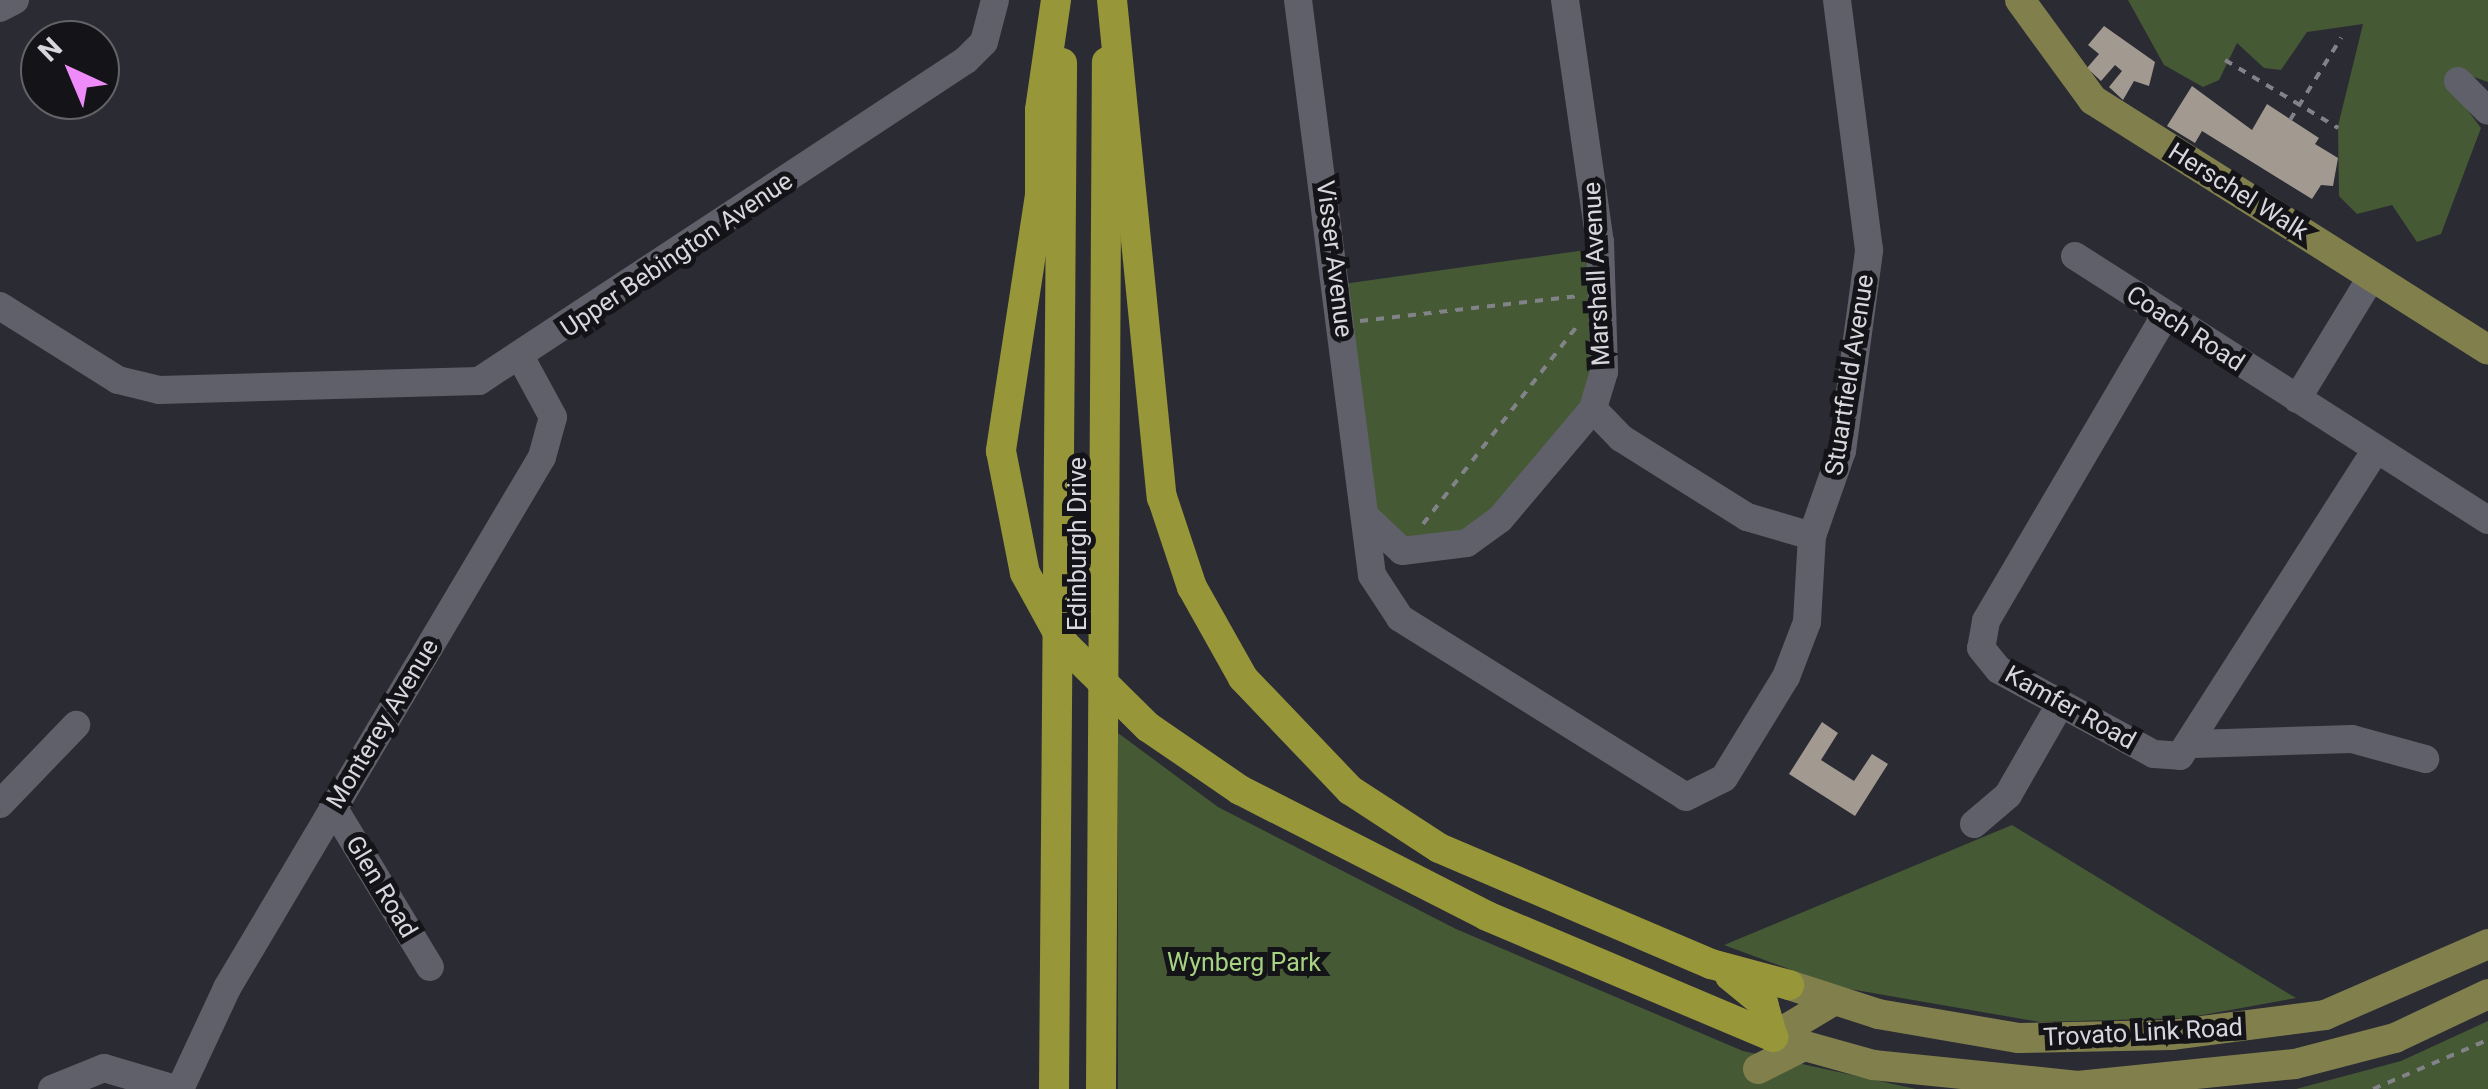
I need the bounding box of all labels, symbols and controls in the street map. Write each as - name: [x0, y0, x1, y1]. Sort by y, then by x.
- north arrow: [20, 20, 120, 120]
- text: N: [32, 31, 69, 68]
- street label: Herschel Walk: [2163, 137, 2313, 247]
- street label: Upper Bebington Avenue: [555, 166, 799, 344]
- street label: Visser Avenue: [1310, 179, 1358, 339]
- street label: Marshall Avenue: [1577, 181, 1617, 367]
- street label: Stuartfield Avenue: [1819, 272, 1881, 478]
- street label: Coach Road: [2120, 280, 2250, 378]
- street label: Edinburgh Drive: [1063, 457, 1093, 631]
- street label: Monterey Avenue: [321, 634, 445, 814]
- street label: Kamfer Road: [1999, 660, 2141, 756]
- street label: Glen Road: [339, 831, 423, 943]
- park label: Wynberg Park: [1167, 948, 1321, 978]
- street label: Trovato Link Road: [2042, 1013, 2244, 1053]

